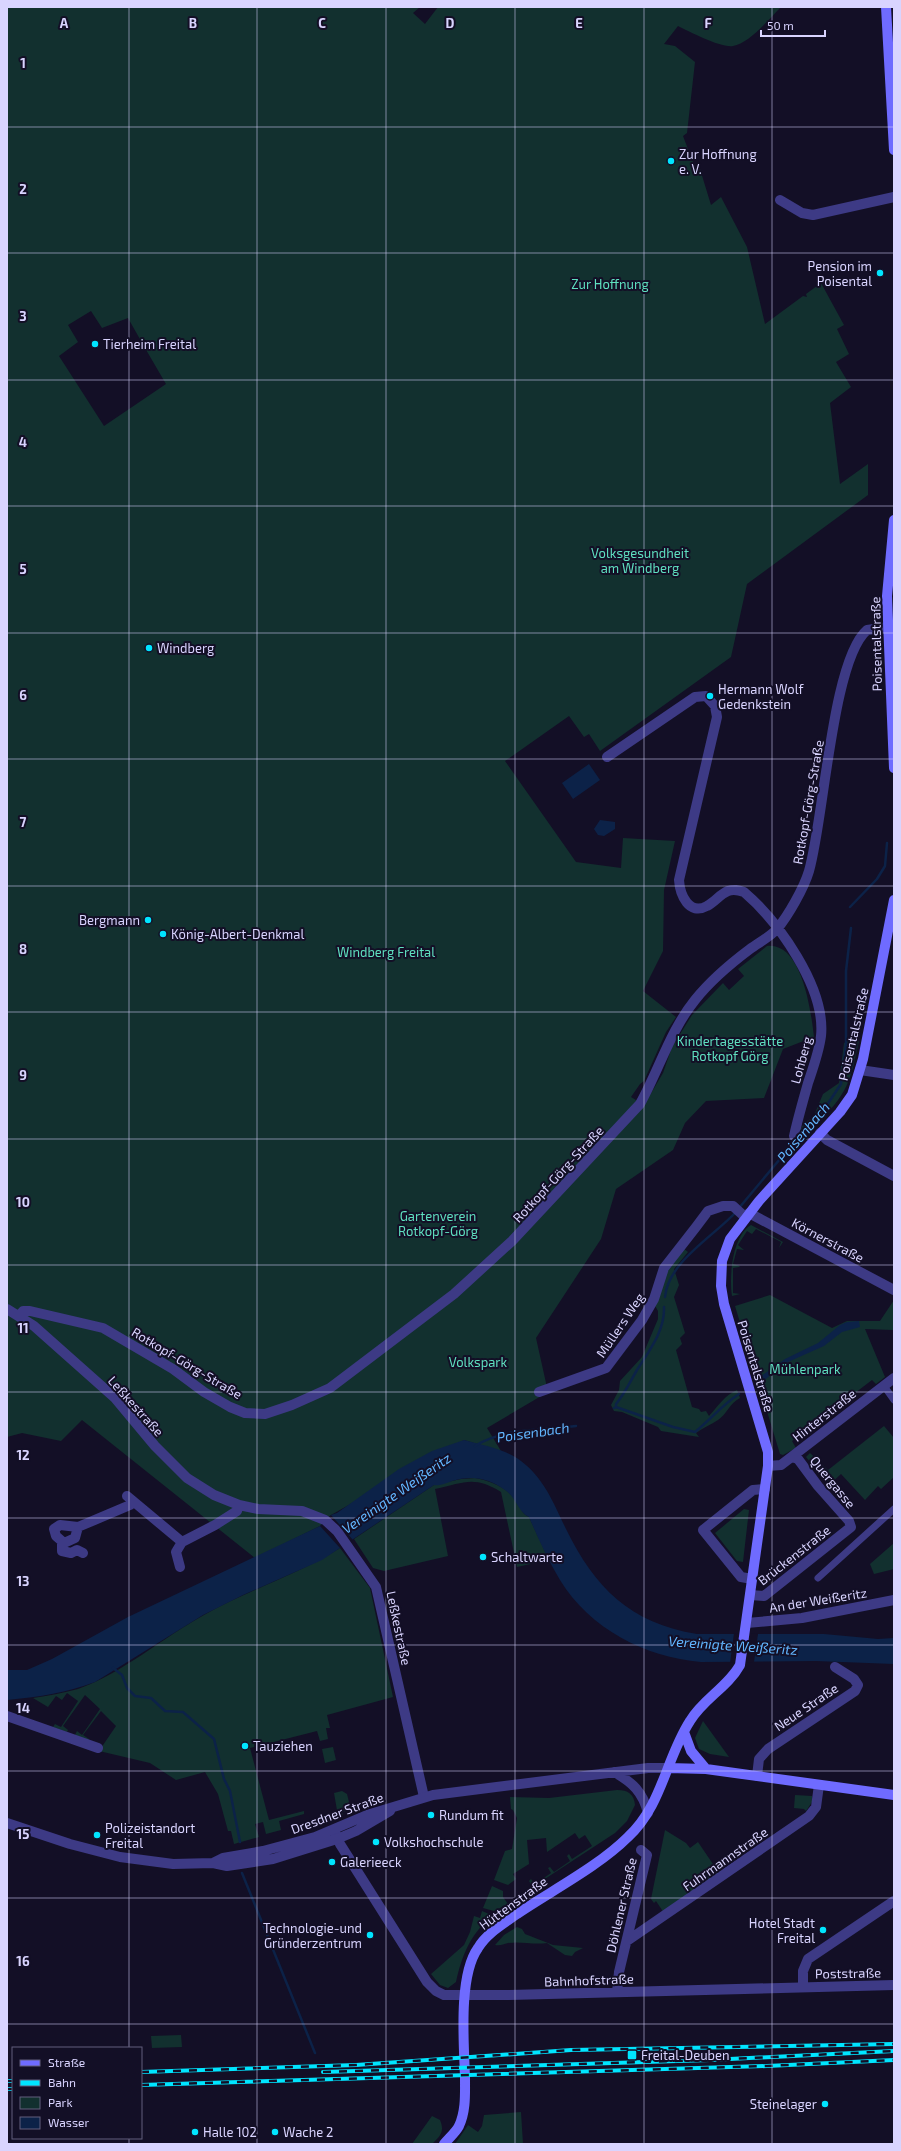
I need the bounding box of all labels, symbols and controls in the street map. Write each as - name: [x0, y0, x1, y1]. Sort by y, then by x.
- scale bar: [761, 12, 825, 38]
- text: A: [60, 15, 69, 31]
- text: B: [189, 15, 197, 31]
- text: C: [318, 15, 326, 31]
- text: D: [446, 15, 455, 31]
- text: E: [575, 15, 583, 31]
- text: F: [704, 15, 712, 31]
- text: 50 m: [767, 18, 794, 32]
- text: 1: [20, 55, 26, 71]
- place label: Zur Hoffnung e. V.: [679, 146, 757, 177]
- marker: Zur Hoffnung e. V.: [666, 156, 676, 166]
- text: 2: [19, 181, 27, 197]
- place label: Pension im Poisental: [808, 258, 872, 289]
- marker: Pension im Poisental: [875, 268, 885, 278]
- park label: Zur Hoffnung: [571, 276, 649, 292]
- text: 3: [19, 308, 27, 324]
- place label: Tierheim Freital: [103, 336, 196, 352]
- marker: Tierheim Freital: [90, 339, 100, 349]
- text: 4: [19, 434, 27, 450]
- park label: Volksgesundheit am Windberg: [591, 545, 689, 576]
- text: 5: [19, 561, 27, 577]
- street label: Poisentalstraße: [867, 596, 885, 692]
- place label: Windberg: [157, 640, 214, 656]
- marker: Windberg: [144, 643, 154, 653]
- place label: Hermann Wolf Gedenkstein: [718, 681, 805, 712]
- text: 6: [19, 687, 27, 703]
- marker: Hermann Wolf Gedenkstein: [705, 691, 715, 701]
- street label: Rotkopf-Görg-Straße: [789, 739, 827, 865]
- text: 7: [20, 814, 27, 830]
- place label: Bergmann: [79, 912, 140, 928]
- marker: Bergmann: [143, 915, 153, 925]
- place label: König-Albert-Denkmal: [171, 926, 304, 942]
- marker: König-Albert-Denkmal: [158, 929, 168, 939]
- text: 8: [19, 941, 27, 957]
- park label: Windberg Freital: [337, 944, 435, 960]
- street label: Poisentalstraße: [835, 986, 871, 1082]
- park label: Kindertagesstätte Rotkopf Görg: [677, 1033, 783, 1064]
- street label: Lohberg: [787, 1035, 815, 1085]
- text: 9: [19, 1067, 27, 1083]
- water label: Poisenbach: [773, 1099, 833, 1165]
- street label: Rotkopf-Görg-Straße: [509, 1122, 607, 1226]
- text: 10: [16, 1194, 30, 1210]
- park label: Gartenverein Rotkopf-Görg: [398, 1208, 478, 1239]
- street label: Körnerstraße: [789, 1214, 867, 1266]
- street label: Müllers Weg: [593, 1290, 647, 1360]
- street label: Poisentalstraße: [734, 1318, 778, 1414]
- text: 11: [17, 1320, 29, 1336]
- street label: Rotkopf-Görg-Straße: [129, 1324, 245, 1402]
- park label: Volkspark: [449, 1354, 508, 1370]
- park label: Mühlenpark: [769, 1361, 841, 1377]
- street label: Leßkestraße: [105, 1373, 167, 1439]
- street label: Hinterstraße: [789, 1385, 859, 1445]
- water label: Poisenbach: [496, 1418, 570, 1446]
- text: 12: [16, 1447, 30, 1463]
- water label: Vereinigte Weißeritz: [338, 1449, 454, 1537]
- street label: Quergasse: [807, 1453, 859, 1511]
- street label: Brückenstraße: [755, 1522, 833, 1588]
- place label: Schaltwarte: [491, 1549, 563, 1565]
- marker: Schaltwarte: [478, 1552, 488, 1562]
- text: 13: [17, 1573, 30, 1589]
- street label: An der Weißeritz: [768, 1584, 868, 1616]
- street label: Leßkestraße: [383, 1589, 415, 1667]
- water label: Vereinigte Weißeritz: [668, 1632, 798, 1658]
- street label: Neue Straße: [771, 1680, 841, 1734]
- text: 14: [16, 1700, 30, 1716]
- place label: Tauziehen: [253, 1738, 313, 1754]
- marker: Tauziehen: [240, 1741, 250, 1751]
- street label: Dresdner Straße: [289, 1789, 385, 1837]
- place label: Rundum fit: [439, 1807, 504, 1823]
- marker: Rundum fit: [426, 1810, 436, 1820]
- place label: Polizeistandort Freital: [105, 1820, 195, 1851]
- street label: Fuhrmannstraße: [679, 1824, 771, 1894]
- text: 15: [17, 1826, 29, 1842]
- marker: Polizeistandort Freital: [92, 1830, 102, 1840]
- place label: Volkshochschule: [384, 1834, 484, 1850]
- marker: Volkshochschule: [371, 1837, 381, 1847]
- place label: Galerieeck: [340, 1854, 402, 1870]
- street label: Döhlener Straße: [602, 1856, 640, 1954]
- marker: Galerieeck: [327, 1857, 337, 1867]
- street label: Hüttenstraße: [476, 1873, 550, 1933]
- place label: Hotel Stadt Freital: [749, 1915, 815, 1946]
- place label: Technologie-und Gründerzentrum: [263, 1920, 362, 1951]
- marker: Hotel Stadt Freital: [818, 1925, 828, 1935]
- marker: Technologie-und Gründerzentrum: [365, 1930, 375, 1940]
- text: 16: [16, 1953, 30, 1969]
- street label: Poststraße: [815, 1964, 881, 1982]
- street label: Bahnhofstraße: [544, 1970, 634, 1990]
- legend: [12, 2047, 142, 2139]
- place label: Freital-Deuben: [641, 2047, 730, 2063]
- marker: Freital-Deuben: [626, 2049, 638, 2061]
- text: Straße: [48, 2055, 85, 2069]
- text: Bahn: [48, 2075, 76, 2089]
- text: Park: [48, 2095, 73, 2109]
- place label: Steinelager: [750, 2096, 817, 2112]
- marker: Steinelager: [820, 2099, 830, 2109]
- text: Wasser: [48, 2115, 89, 2129]
- place label: Halle 102: [203, 2124, 257, 2140]
- place label: Wache 2: [283, 2124, 333, 2140]
- marker: Halle 102: [190, 2127, 200, 2137]
- marker: Wache 2: [270, 2127, 280, 2137]

